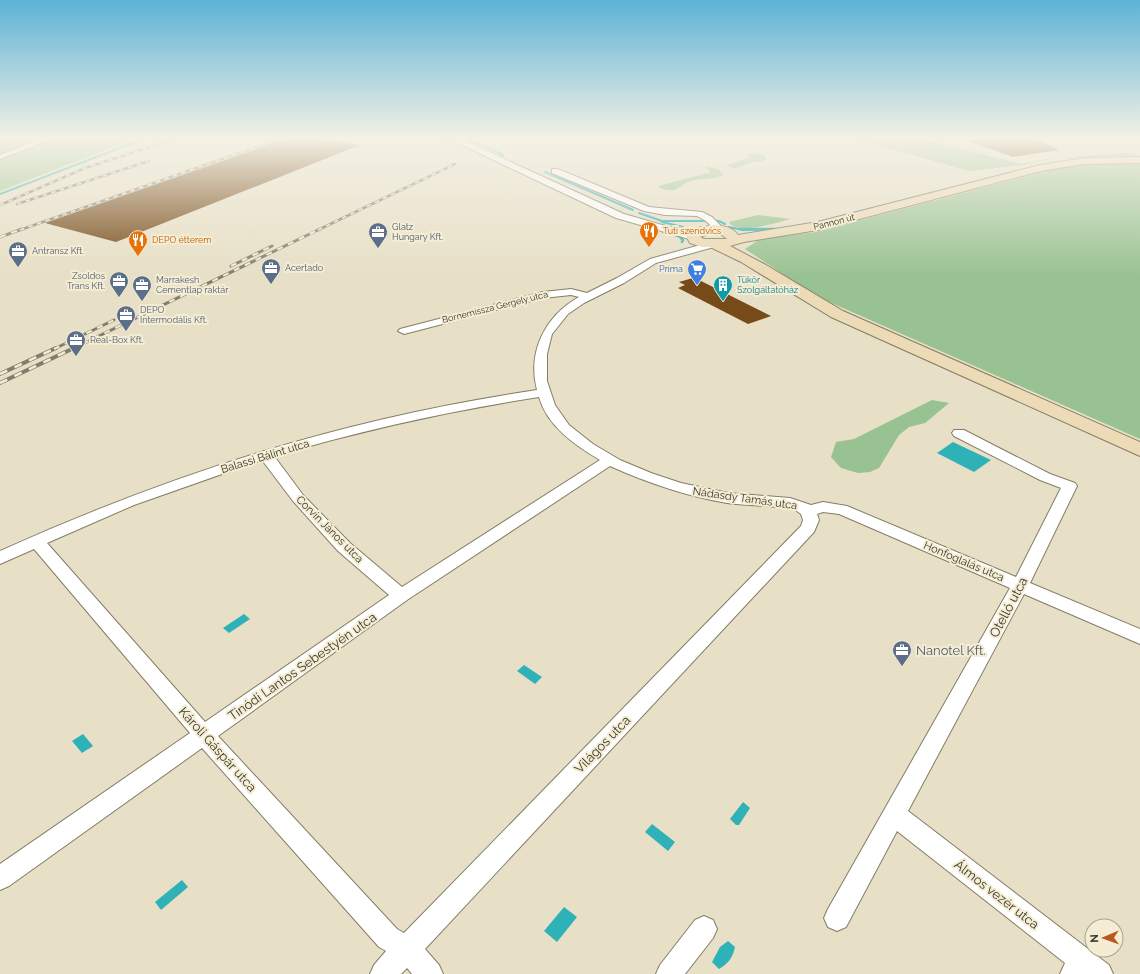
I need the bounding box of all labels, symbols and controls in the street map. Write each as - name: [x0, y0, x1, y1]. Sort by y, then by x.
- street label: Pannon út: [812, 212, 856, 232]
- restaurant icon: Tuti szendvics: [638, 220, 660, 248]
- office icon: Glatz Hungary Kft.: [367, 221, 389, 249]
- place label: Glatz Hungary Kft.: [392, 222, 443, 242]
- place label: Tuti szendvics: [663, 226, 722, 236]
- restaurant icon: DEPO étterem: [127, 229, 149, 257]
- place label: DEPO étterem: [152, 235, 212, 245]
- office icon: Antransz Kft.: [7, 240, 29, 268]
- place label: Antransz Kft.: [32, 246, 84, 256]
- office icon: Acertado: [260, 257, 282, 285]
- supermarket icon: Príma: [686, 258, 708, 286]
- place label: Acertado: [285, 263, 323, 273]
- place label: Príma: [659, 264, 683, 274]
- office icon: Zsoldos Trans Kft.: [108, 270, 130, 298]
- place label: Zsoldos Trans Kft.: [67, 271, 106, 291]
- office icon: Marrakesh Cementlap raktár: [131, 274, 153, 302]
- building icon: Tükör Szolgáltatóház: [712, 274, 734, 302]
- place label: Marrakesh Cementlap raktár: [156, 275, 229, 295]
- place label: Tükör Szolgáltatóház: [737, 275, 799, 295]
- street label: Bornemissza Gergely utca: [441, 289, 549, 325]
- office icon: DEPO Intermodális Kft.: [115, 304, 137, 332]
- place label: DEPO Intermodális Kft.: [140, 305, 208, 325]
- office icon: Real-Box Kft.: [65, 329, 87, 357]
- place label: Real-Box Kft.: [90, 335, 144, 345]
- street label: Balassi Bálint utca: [219, 437, 311, 476]
- street label: Nádasdy Tamás utca: [692, 485, 798, 512]
- street label: Corvin János utca: [293, 493, 366, 566]
- street label: Honfoglalás utca: [922, 539, 1006, 584]
- street label: Otelló utca: [986, 575, 1031, 640]
- street label: Tinódi Lantos Sebestyén utca: [225, 609, 379, 723]
- office icon: Nanotel Kft.: [891, 639, 913, 667]
- place label: Nanotel Kft.: [916, 643, 986, 658]
- street label: Károli Gáspár utca: [176, 704, 260, 795]
- street label: Világos utca: [571, 713, 633, 776]
- street label: Álmos vezér utca: [951, 857, 1042, 932]
- north arrow: [1084, 918, 1124, 958]
- text: N: [1088, 934, 1101, 943]

